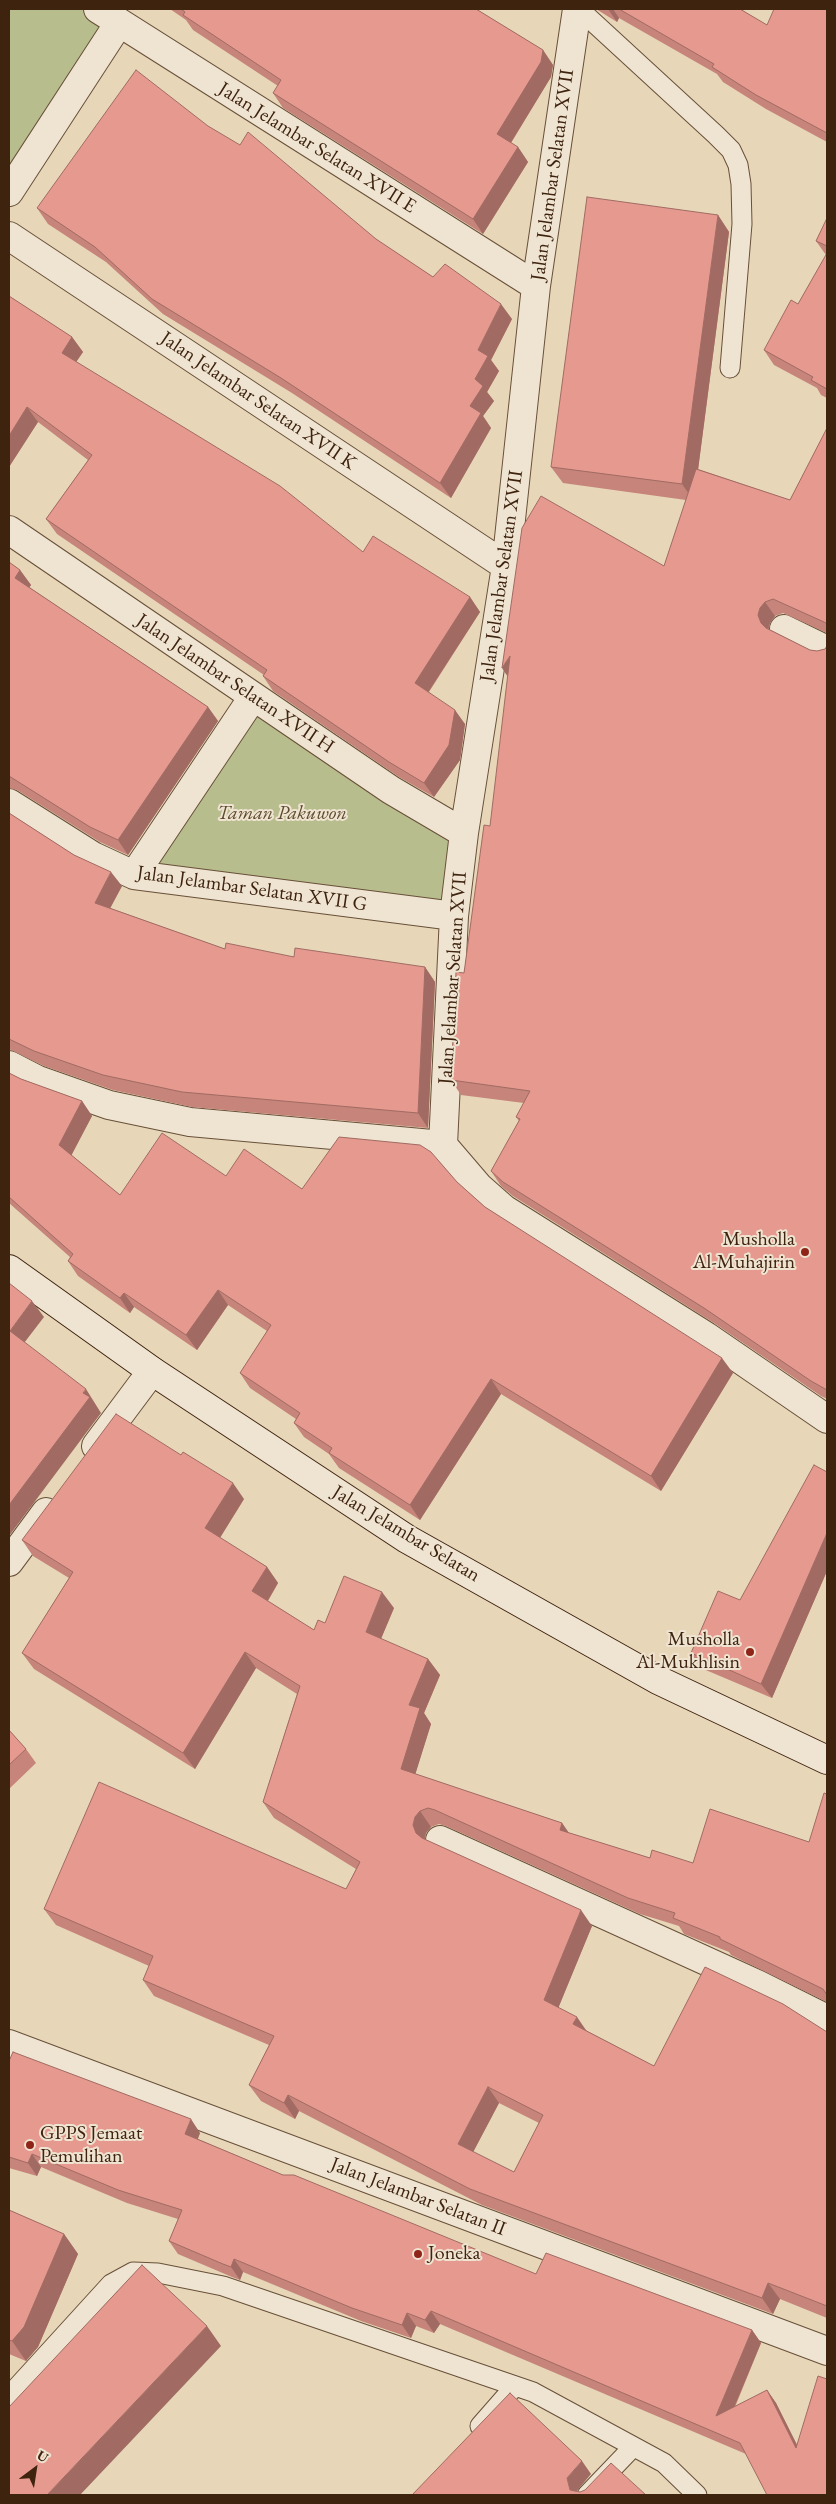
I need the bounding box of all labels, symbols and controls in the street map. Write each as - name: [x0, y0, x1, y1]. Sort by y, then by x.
- street label: Jalan Jelambar Selatan XVII: [526, 68, 580, 282]
- street label: Jalan Jelambar Selatan XVII E: [214, 77, 420, 219]
- street label: Jalan Jelambar Selatan XVII K: [155, 326, 361, 476]
- street label: Jalan Jelambar Selatan XVII: [475, 469, 529, 683]
- street label: Jalan Jelambar Selatan XVII H: [131, 609, 339, 759]
- park label: Taman Pakuwon: [217, 802, 347, 826]
- street label: Jalan Jelambar Selatan XVII G: [135, 861, 369, 917]
- street label: Jalan Jelambar Selatan XVII: [434, 871, 472, 1085]
- place label: Musholla Al-Muhajirin: [693, 1228, 795, 1275]
- marker: Musholla Al-Muhajirin: [799, 1246, 811, 1258]
- street label: Jalan Jelambar Selatan: [328, 1480, 484, 1588]
- place label: Musholla Al-Mukhlisin: [636, 1628, 740, 1675]
- marker: Musholla Al-Mukhlisin: [744, 1646, 756, 1658]
- place label: GPPS Jemaat Pemulihan: [40, 2122, 142, 2169]
- marker: GPPS Jemaat Pemulihan: [24, 2139, 36, 2151]
- street label: Jalan Jelambar Selatan II: [327, 2152, 509, 2242]
- place label: Joneka: [428, 2242, 480, 2266]
- marker: Joneka: [412, 2248, 424, 2260]
- north arrow: [10, 2444, 60, 2494]
- text: U: [34, 2446, 52, 2467]

